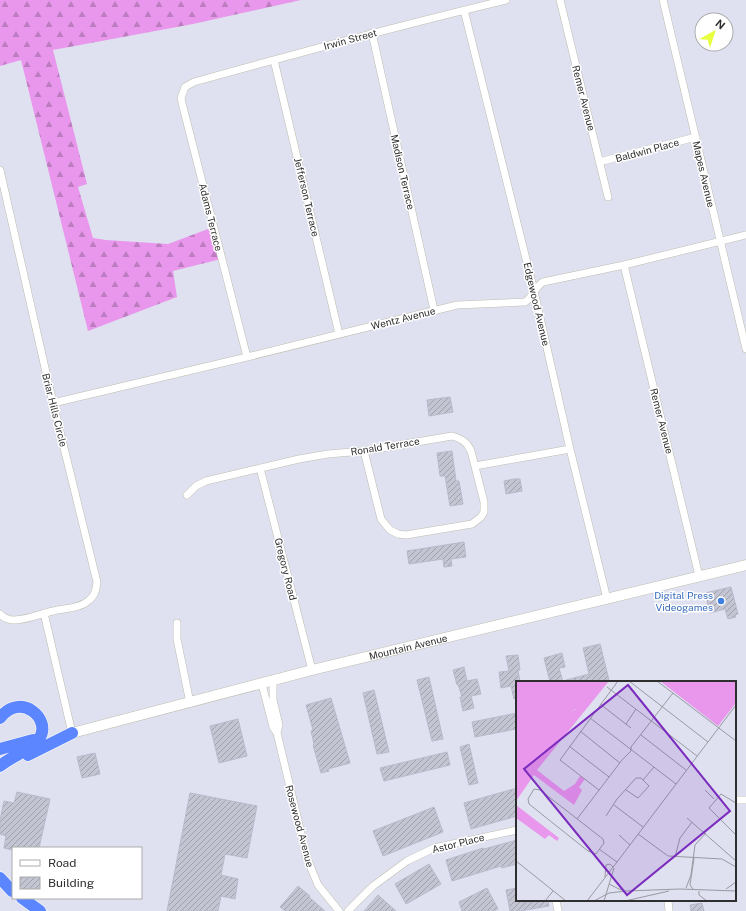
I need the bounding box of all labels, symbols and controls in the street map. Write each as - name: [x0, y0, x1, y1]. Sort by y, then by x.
- north arrow: [694, 12, 734, 52]
- text: N: [713, 17, 727, 32]
- street label: Irwin Street: [322, 26, 378, 52]
- street label: Remer Avenue: [570, 64, 598, 132]
- street label: Madison Terrace: [389, 133, 418, 211]
- street label: Baldwin Place: [614, 136, 680, 164]
- street label: Mapes Avenue: [691, 140, 718, 209]
- street label: Jefferson Terrace: [292, 156, 322, 238]
- street label: Adams Terrace: [197, 182, 225, 253]
- street label: Edgewood Avenue: [522, 261, 553, 347]
- street label: Wentz Avenue: [370, 304, 437, 332]
- street label: Briar Hills Circle: [40, 372, 70, 448]
- street label: Remer Avenue: [648, 387, 676, 455]
- street label: Ronald Terrace: [350, 435, 421, 457]
- street label: Gregory Road: [272, 537, 300, 602]
- place label: Digital Press Videogames: [654, 589, 713, 613]
- marker: Digital Press Videogames: [716, 596, 726, 606]
- street label: Mountain Avenue: [368, 631, 449, 662]
- inset map: [516, 681, 736, 901]
- street label: Rosewood Avenue: [283, 784, 317, 869]
- street label: Astor Place: [431, 831, 486, 855]
- legend: [12, 847, 142, 899]
- text: Road: [48, 856, 76, 870]
- text: Building: [48, 876, 94, 890]

